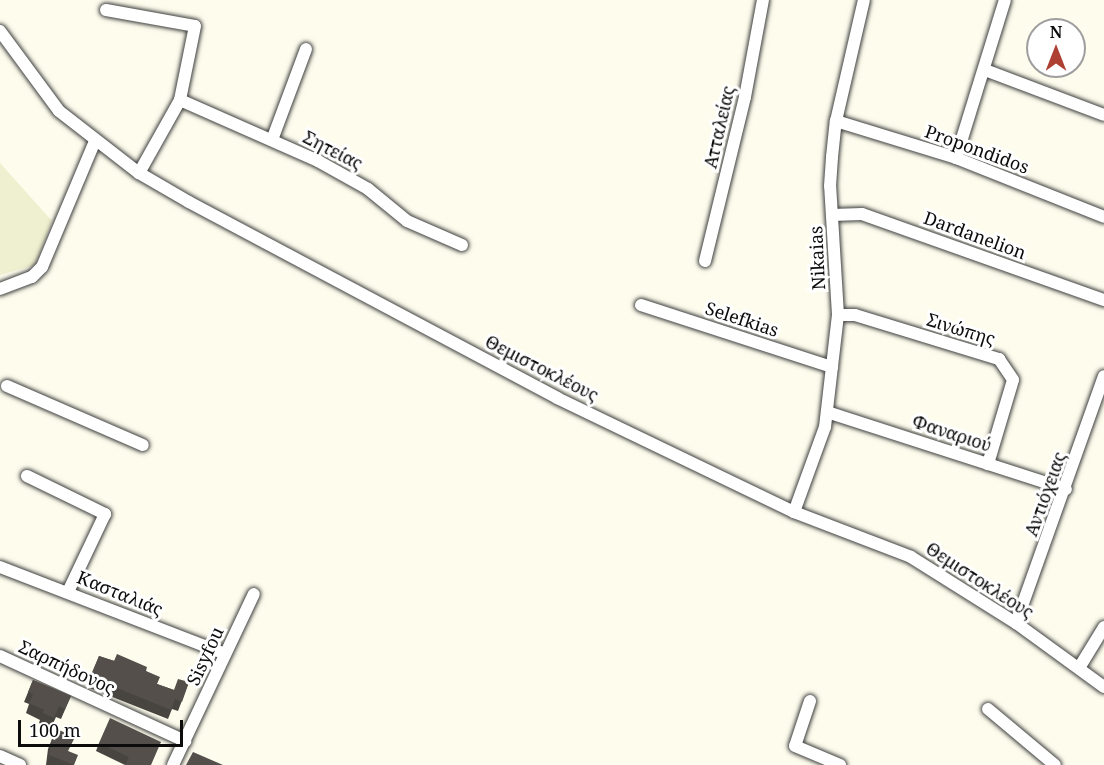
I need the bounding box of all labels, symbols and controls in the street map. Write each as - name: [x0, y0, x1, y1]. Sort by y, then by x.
- north arrow: [1026, 18, 1086, 78]
- text: N: [1050, 21, 1062, 43]
- street label: Ατταλείας: [699, 84, 739, 170]
- street label: Propondidos: [922, 120, 1032, 178]
- street label: Σητείας: [300, 126, 366, 174]
- street label: Dardanelion: [921, 206, 1029, 264]
- street label: Nikaias: [805, 225, 829, 291]
- street label: Selefkias: [703, 297, 781, 341]
- street label: Σινώπης: [924, 308, 998, 350]
- street label: Θεμιστοκλέους: [482, 330, 602, 406]
- street label: Φαναριού: [910, 410, 994, 456]
- street label: Αντιόχειας: [1020, 449, 1070, 539]
- street label: Θεμιστοκλέους: [922, 537, 1038, 623]
- street label: Κασταλιάς: [74, 566, 166, 620]
- street label: Sisyfou: [182, 623, 228, 689]
- street label: Σαρπήδονος: [15, 635, 119, 699]
- scale bar: [21, 708, 186, 746]
- text: 100 m: [29, 718, 81, 742]

